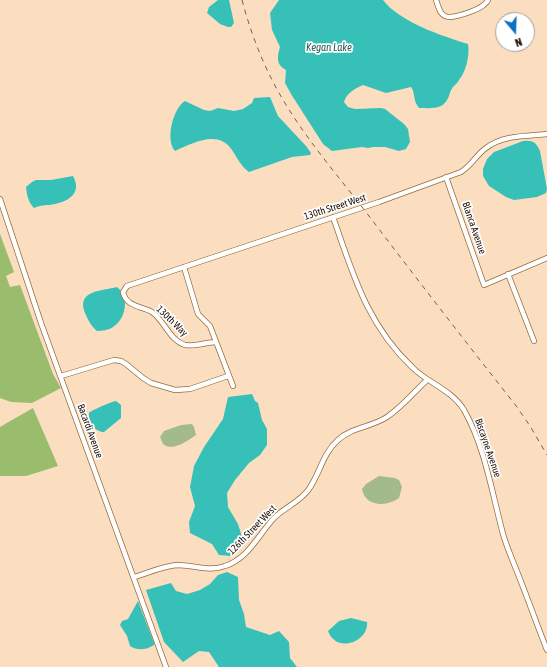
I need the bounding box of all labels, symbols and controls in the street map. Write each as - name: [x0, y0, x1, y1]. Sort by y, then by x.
- north arrow: [495, 12, 535, 52]
- text: N: [514, 36, 524, 49]
- water label: Kegan Lake: [306, 41, 352, 55]
- street label: 130th Street West: [303, 191, 367, 223]
- street label: Blanca Avenue: [459, 200, 489, 256]
- street label: 130th Way: [154, 303, 190, 339]
- street label: Bacardi Avenue: [75, 402, 105, 460]
- street label: Biscayne Avenue: [472, 417, 504, 479]
- street label: 126th Street West: [225, 503, 279, 557]

